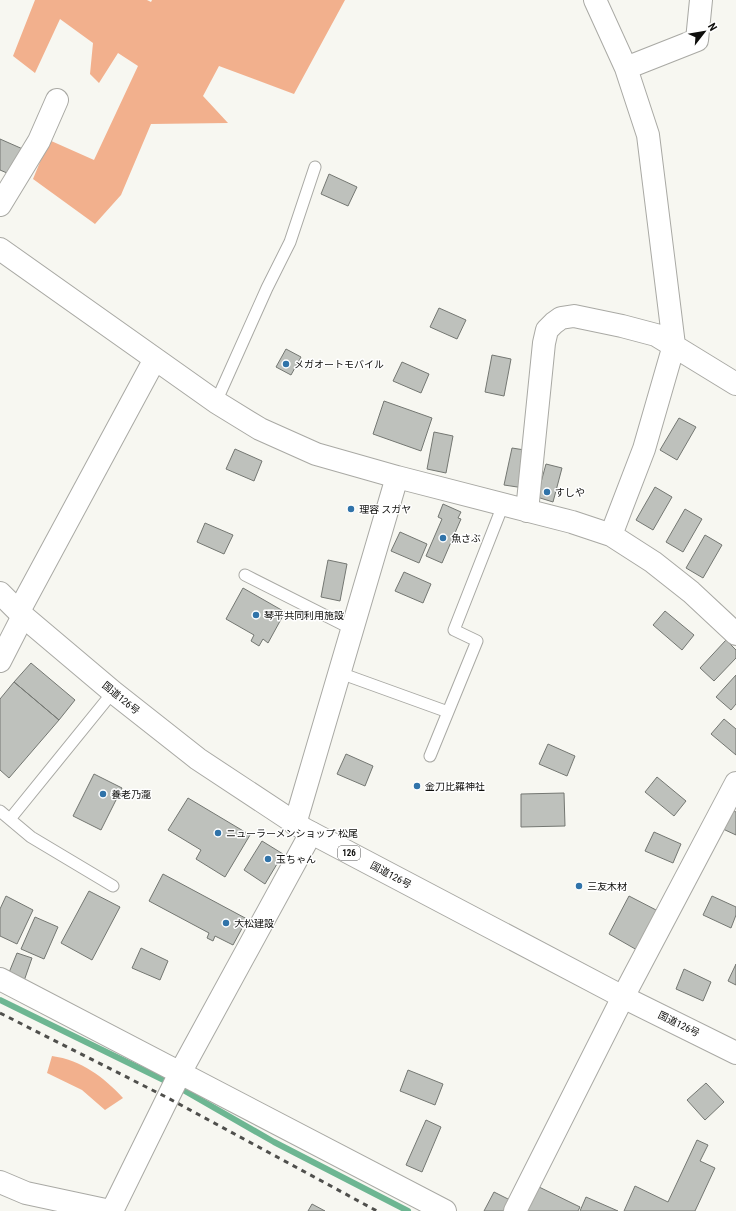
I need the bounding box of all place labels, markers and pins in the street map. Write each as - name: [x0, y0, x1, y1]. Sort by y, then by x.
- marker: メガオートモバイル: [281, 359, 291, 369]
- place label: メガオートモバイル: [294, 359, 384, 370]
- marker: すしや: [542, 487, 552, 497]
- place label: すしや: [555, 487, 585, 498]
- marker: 理容 スガヤ: [346, 504, 356, 514]
- place label: 理容 スガヤ: [359, 504, 411, 515]
- marker: 魚さぶ: [438, 533, 448, 543]
- place label: 魚さぶ: [451, 533, 481, 544]
- marker: 琴平共同利用施設: [251, 610, 261, 620]
- place label: 琴平共同利用施設: [264, 610, 344, 621]
- marker: 金刀比羅神社: [412, 781, 422, 791]
- place label: 金刀比羅神社: [425, 781, 485, 792]
- marker: 養老乃瀧: [98, 789, 108, 799]
- place label: 養老乃瀧: [111, 789, 151, 800]
- marker: ニューラーメンショップ 松尾: [213, 828, 223, 838]
- place label: ニューラーメンショップ 松尾: [226, 828, 358, 839]
- marker: 玉ちゃん: [263, 854, 273, 864]
- place label: 玉ちゃん: [276, 854, 316, 865]
- marker: 三友木材: [574, 881, 584, 891]
- place label: 三友木材: [587, 881, 627, 892]
- marker: 大松建設: [221, 918, 231, 928]
- place label: 大松建設: [234, 918, 274, 929]

